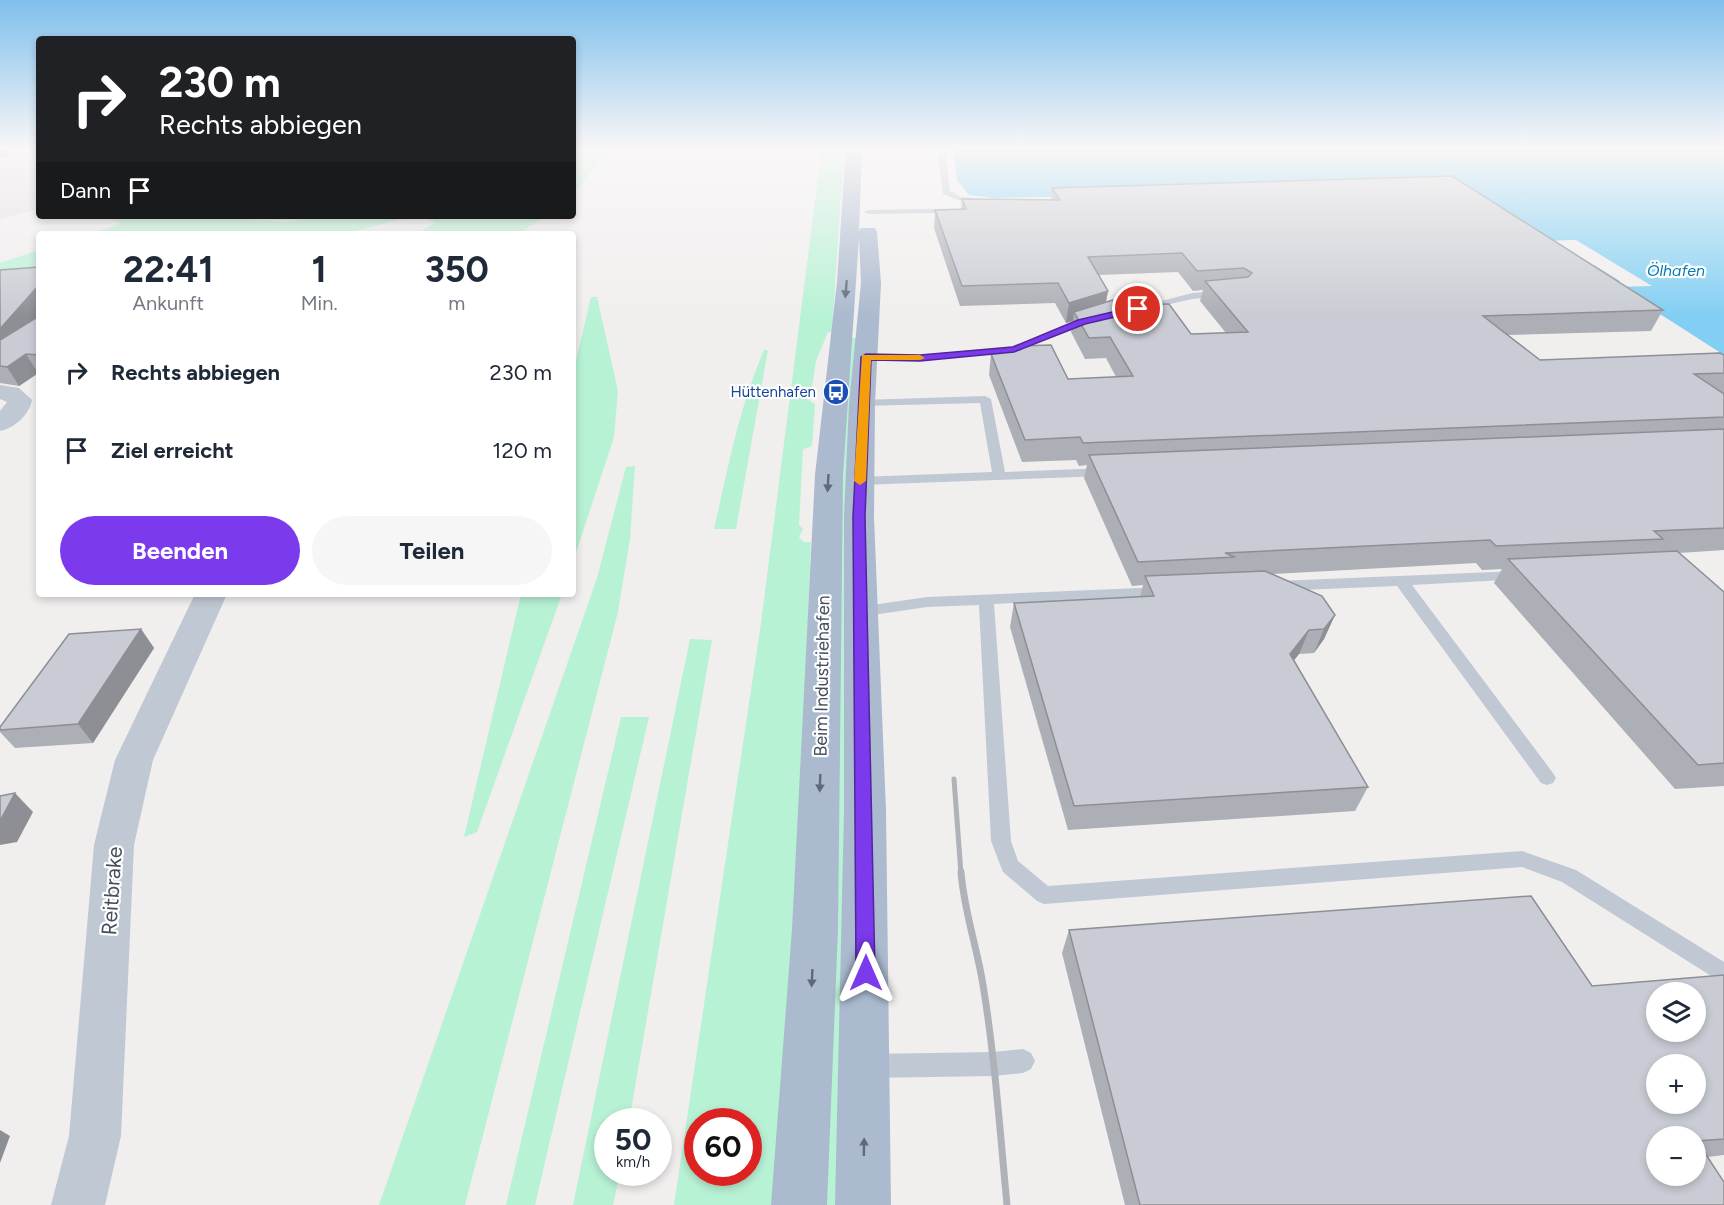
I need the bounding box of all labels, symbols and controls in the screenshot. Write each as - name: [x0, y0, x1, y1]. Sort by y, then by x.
- text: 230 m: [159, 57, 281, 108]
- icon: right: [60, 60, 138, 138]
- text: Rechts abbiegen: [159, 108, 362, 141]
- icon: arrive: [123, 174, 156, 207]
- text: Dann: [60, 177, 111, 204]
- text: 22:41: [123, 248, 214, 291]
- text: 1: [312, 248, 327, 291]
- text: 350: [425, 248, 489, 291]
- water label: Ölhafen: [1647, 261, 1705, 280]
- one-way arrow: [842, 280, 851, 299]
- pin: [1112, 283, 1163, 334]
- text: Ankunft: [133, 291, 204, 315]
- text: Min.: [301, 291, 338, 315]
- text: m: [448, 291, 465, 315]
- icon: arrive: [1121, 292, 1154, 325]
- icon: right: [60, 356, 93, 389]
- text: Rechts abbiegen: [111, 359, 280, 386]
- text: 230 m: [489, 359, 552, 386]
- bus stop icon: Hüttenhafen: [821, 377, 851, 407]
- place label: Hüttenhafen: [730, 383, 816, 401]
- icon: arrive: [60, 434, 93, 467]
- text: Ziel erreicht: [111, 437, 234, 464]
- text: 120 m: [492, 437, 552, 464]
- one-way arrow: [824, 474, 833, 493]
- button: Beenden: [60, 516, 300, 585]
- button: Teilen: [312, 516, 552, 585]
- street label: Beim Industriehafen: [810, 595, 834, 757]
- one-way arrow: [815, 774, 824, 793]
- street label: Reitbrake: [96, 846, 127, 936]
- position arrow: [834, 941, 898, 1005]
- one-way arrow: [808, 969, 817, 988]
- map controls: [1646, 982, 1706, 1186]
- button: layers: [1646, 982, 1706, 1042]
- button: +: [1646, 1054, 1706, 1114]
- speed limit sign: 60: [684, 1108, 762, 1186]
- text: 50: [615, 1121, 651, 1158]
- button: −: [1646, 1126, 1706, 1186]
- one-way arrow: [860, 1137, 869, 1156]
- text: km/h: [616, 1153, 650, 1171]

